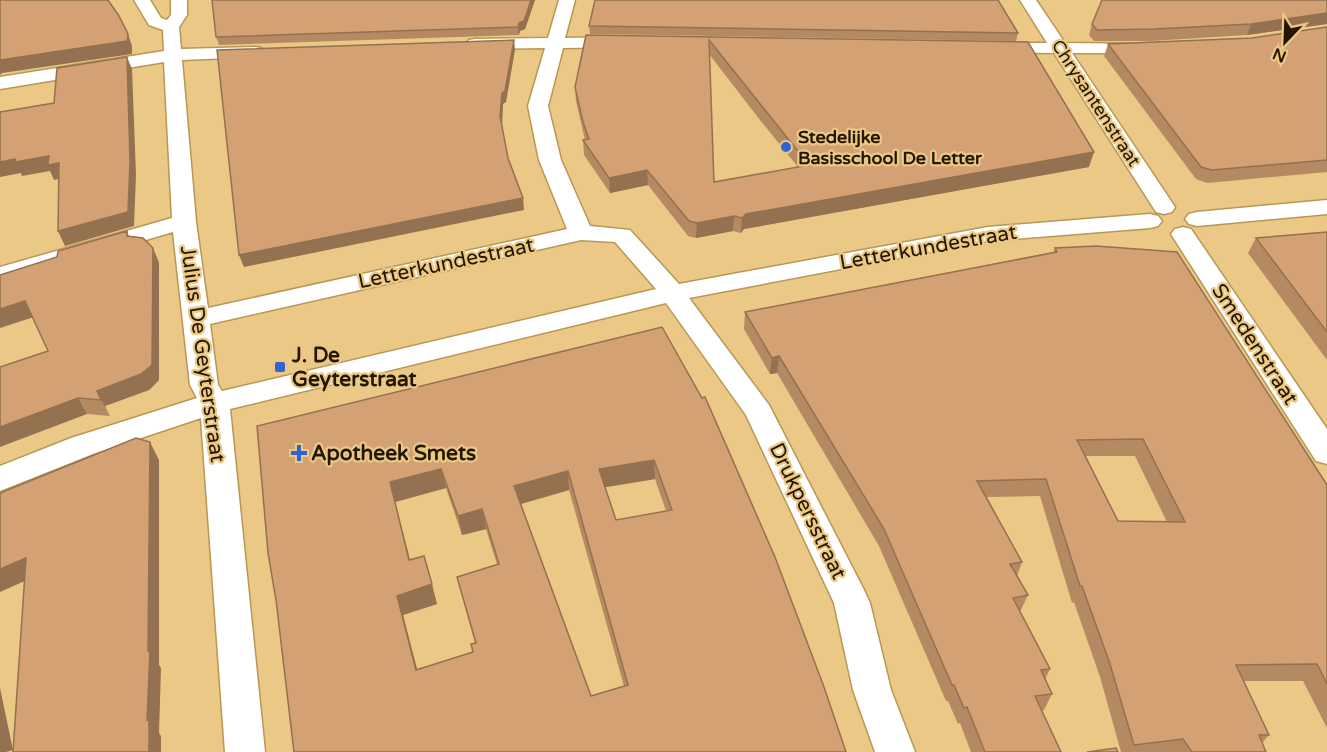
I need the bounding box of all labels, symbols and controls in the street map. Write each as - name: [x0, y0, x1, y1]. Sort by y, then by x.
- north arrow: [1255, 12, 1315, 72]
- street label: Chrysantenstraat: [1047, 36, 1145, 171]
- text: N: [1270, 43, 1289, 67]
- place label: Stedelijke Basisschool De Letter: [798, 126, 983, 169]
- marker: Stedelijke Basisschool De Letter: [779, 140, 793, 154]
- street label: Letterkundestraat: [838, 220, 1019, 275]
- street label: Letterkundestraat: [356, 233, 536, 294]
- street label: Julius De Geyterstraat: [175, 244, 230, 464]
- street label: Smedenstraat: [1206, 279, 1303, 409]
- place label: J. De Geyterstraat: [291, 343, 417, 392]
- marker: J. De Geyterstraat: [273, 360, 287, 374]
- street label: Drukpersstraat: [764, 439, 851, 583]
- place label: Apotheek Smets: [311, 441, 476, 466]
- marker: Apotheek Smets: [292, 446, 306, 460]

